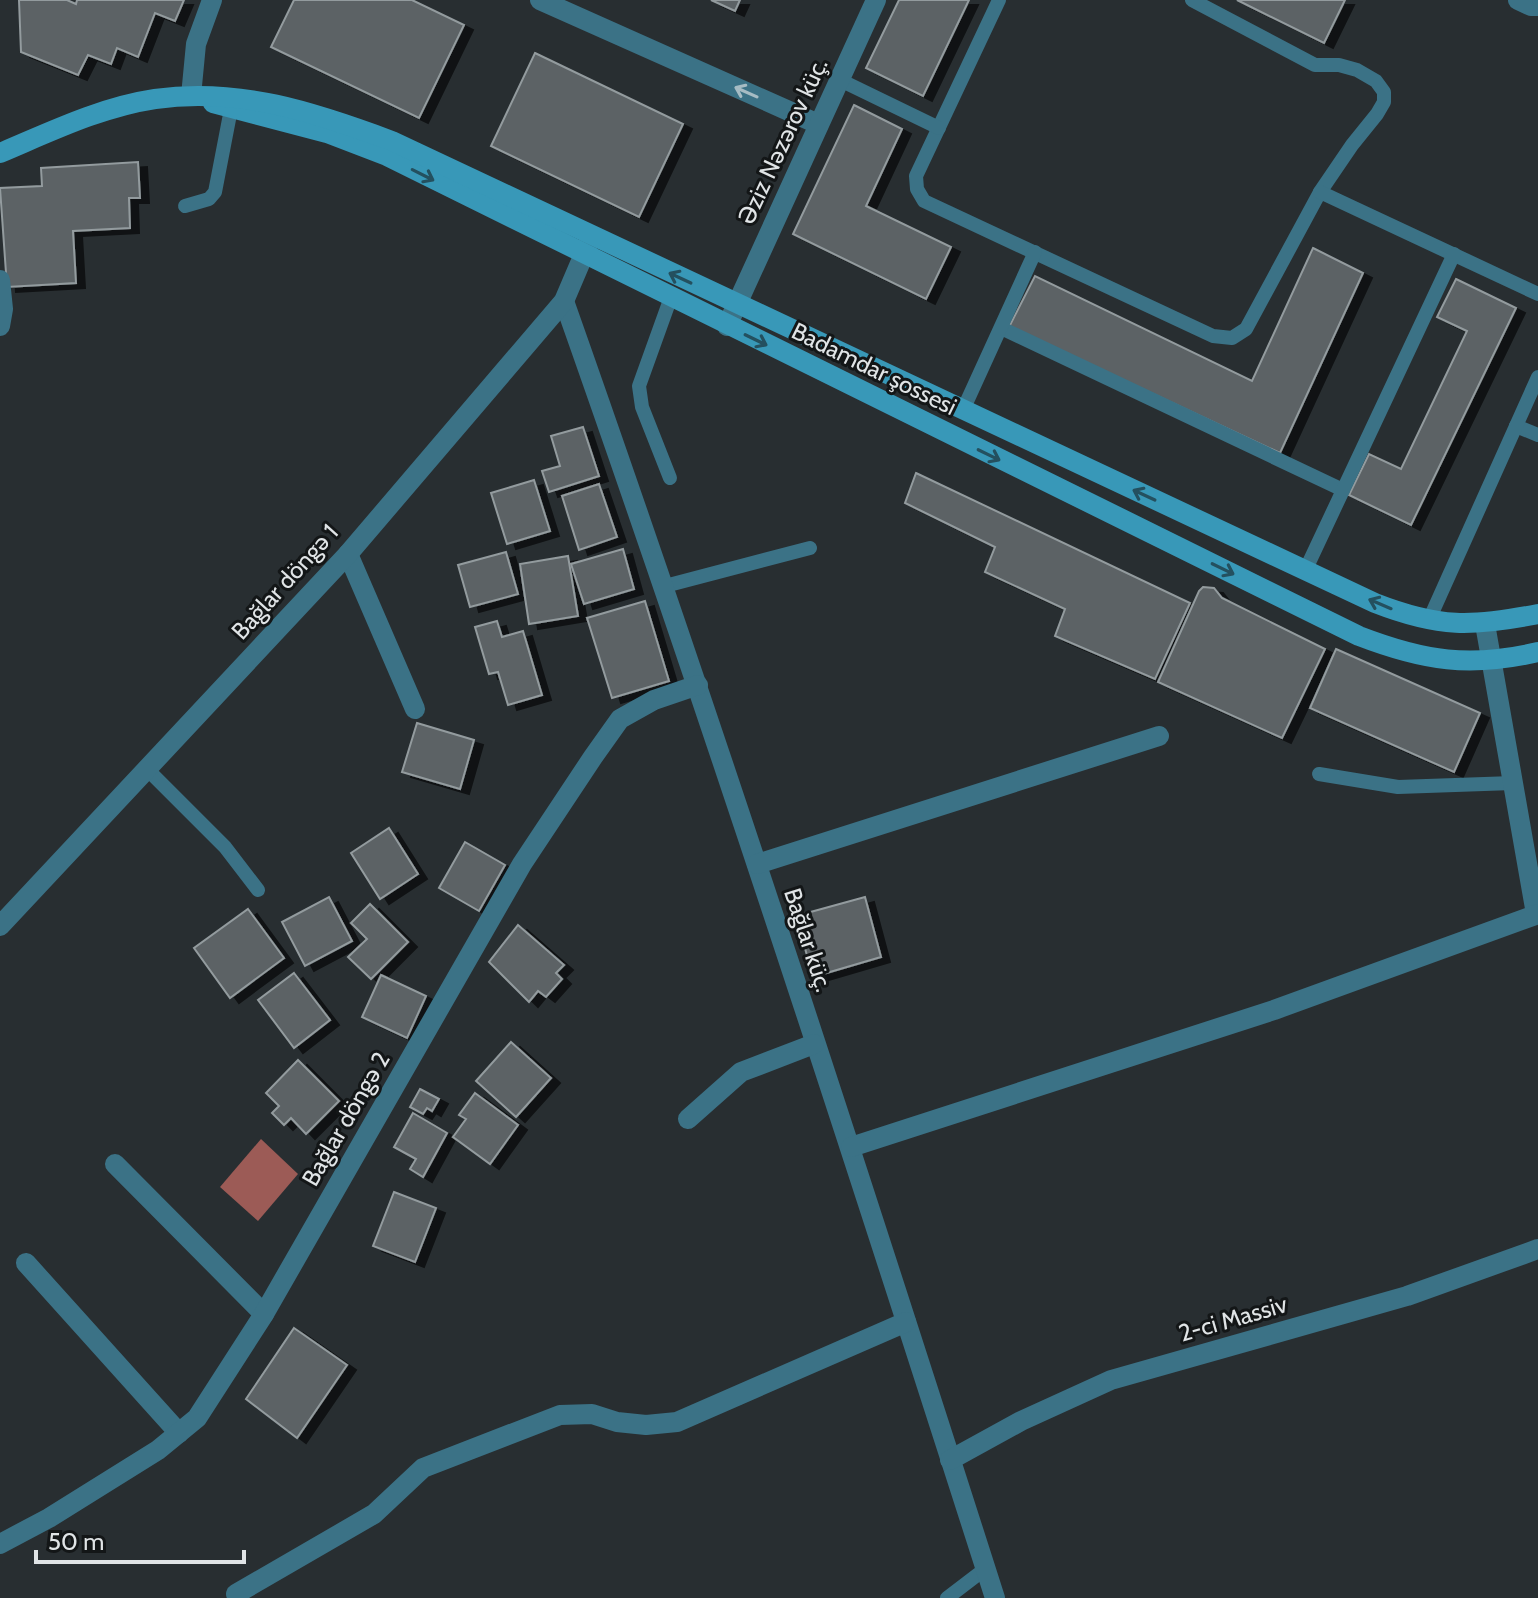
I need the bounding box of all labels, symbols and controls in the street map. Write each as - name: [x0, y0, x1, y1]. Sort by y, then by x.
- street label: Əziz Nəzərov küç.: [732, 53, 834, 228]
- one-way arrow: [735, 84, 759, 99]
- one-way arrow: [410, 167, 434, 183]
- one-way arrow: [669, 270, 693, 285]
- street label: Badamdar şossesi: [787, 316, 961, 421]
- one-way arrow: [743, 333, 767, 348]
- one-way arrow: [977, 448, 1001, 463]
- one-way arrow: [1132, 487, 1156, 502]
- street label: Bağlar döngə 1: [225, 518, 344, 645]
- one-way arrow: [1210, 562, 1234, 577]
- one-way arrow: [1368, 596, 1393, 611]
- street label: Bağlar küç.: [778, 884, 839, 995]
- street label: Bağlar döngə 2: [295, 1046, 396, 1191]
- street label: 2-ci Massiv: [1175, 1289, 1291, 1348]
- scale bar: [36, 1514, 244, 1564]
- text: 50 m: [48, 1527, 104, 1556]

